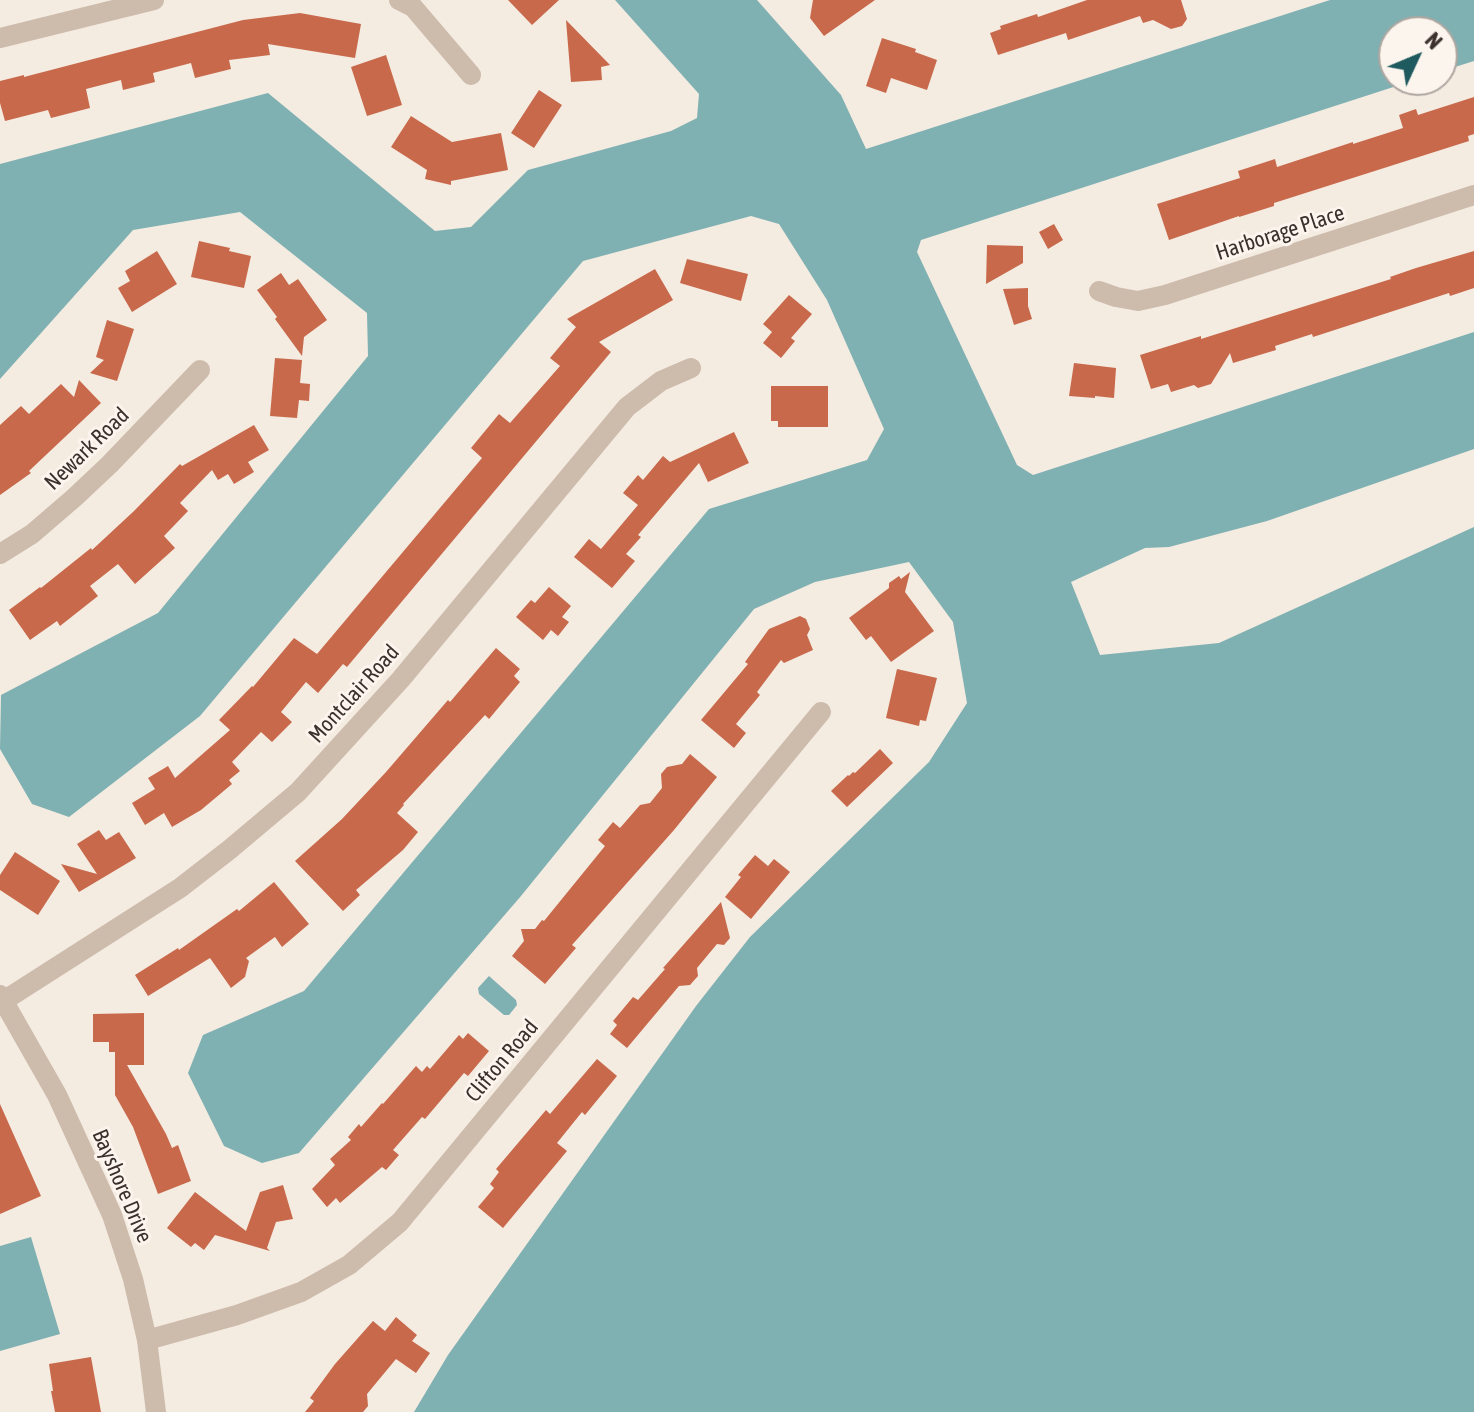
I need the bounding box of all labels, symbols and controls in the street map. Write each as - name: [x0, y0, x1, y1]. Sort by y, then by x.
- north arrow: [1378, 16, 1458, 96]
- text: N: [1420, 27, 1448, 54]
- street label: Harborage Place: [1212, 200, 1348, 266]
- street label: Newark Road: [39, 402, 135, 496]
- street label: Montclair Road: [303, 640, 405, 748]
- street label: Clifton Road: [460, 1015, 544, 1107]
- street label: Bayshore Drive: [86, 1125, 158, 1247]

